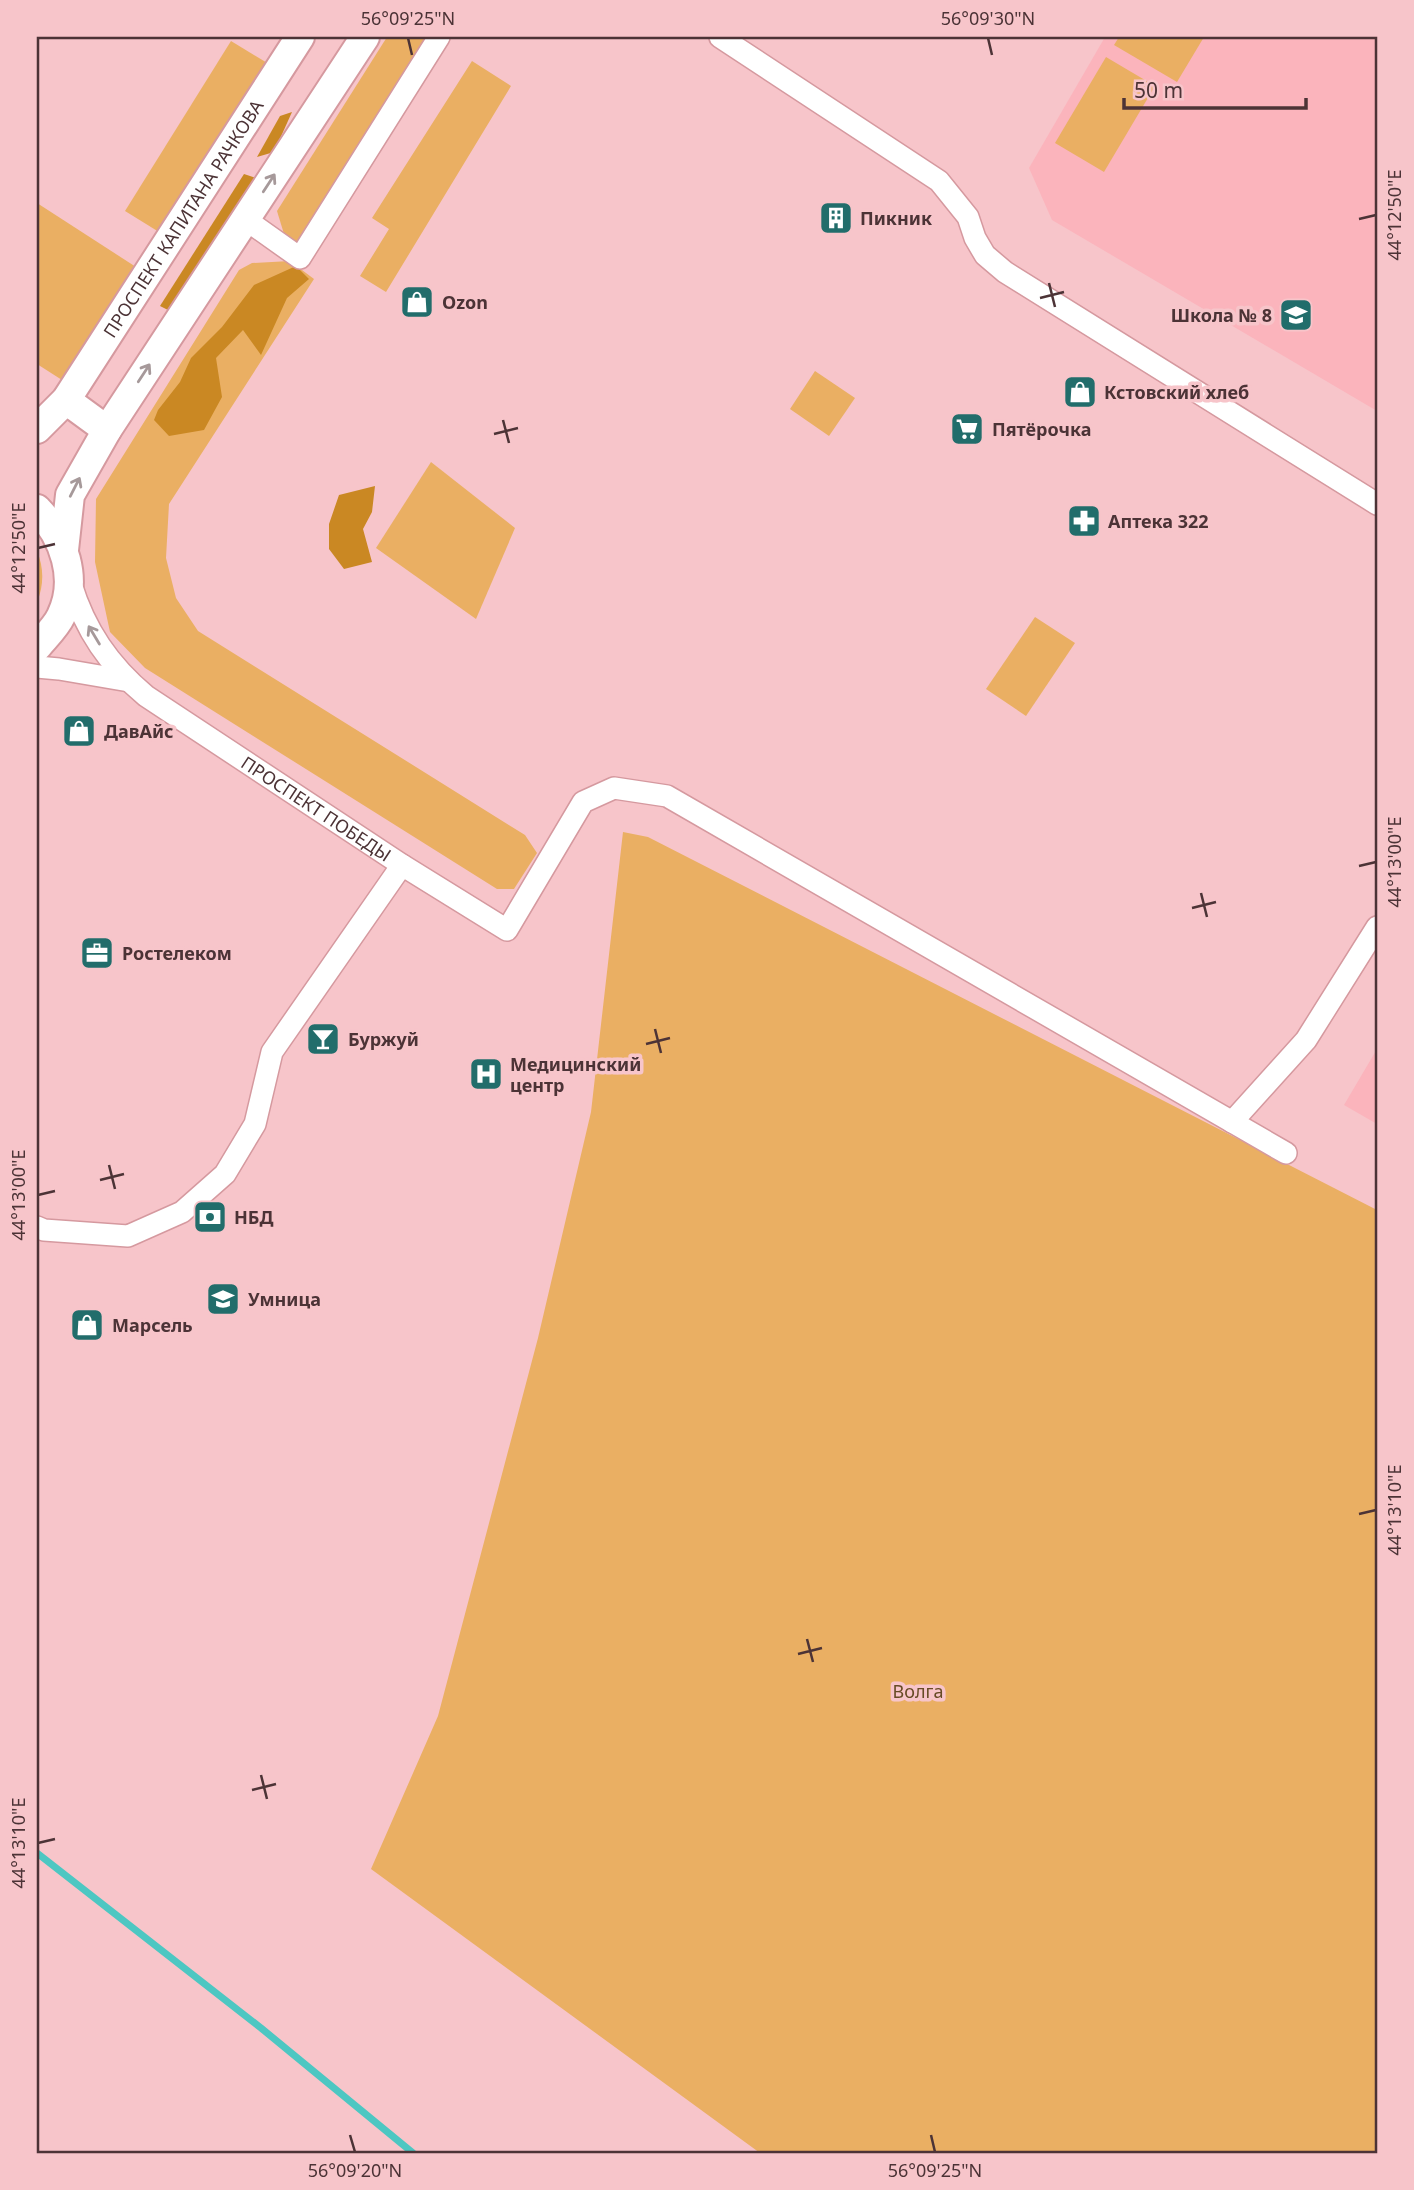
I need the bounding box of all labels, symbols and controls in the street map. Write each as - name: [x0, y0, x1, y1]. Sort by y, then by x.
- text: 56°09'25"N: [361, 6, 455, 30]
- text: 56°09'30"N: [941, 6, 1035, 30]
- scale bar: [1124, 66, 1306, 110]
- text: 50 m: [1134, 76, 1183, 104]
- street label: ПРОСПЕКТ КАПИТАНА РАЧКОВА: [98, 95, 269, 342]
- text: 44°12'50"E: [1382, 170, 1406, 260]
- one-way arrow: [263, 173, 277, 193]
- building icon: Пикник: [817, 199, 855, 237]
- place label: Пикник: [860, 206, 932, 230]
- shop icon: Ozon: [398, 283, 436, 321]
- place label: Ozon: [442, 290, 488, 314]
- school or university icon: Школа № 8: [1277, 296, 1315, 334]
- place label: Школа № 8: [1171, 303, 1272, 327]
- one-way arrow: [138, 363, 152, 383]
- shop icon: Кстовский хлеб: [1061, 373, 1099, 411]
- place label: Кстовский хлеб: [1104, 380, 1249, 404]
- supermarket icon: Пятёрочка: [948, 410, 986, 448]
- place label: Пятёрочка: [992, 417, 1091, 441]
- one-way arrow: [68, 477, 82, 497]
- pharmacy icon: Аптека 322: [1065, 502, 1103, 540]
- text: 44°12'50"E: [6, 503, 30, 593]
- place label: Аптека 322: [1108, 509, 1209, 533]
- one-way arrow: [86, 625, 100, 645]
- shop icon: ДавАйс: [60, 712, 98, 750]
- place label: ДавАйс: [104, 719, 173, 743]
- street label: ПРОСПЕКТ ПОБЕДЫ: [237, 750, 396, 867]
- text: 44°13'00"E: [1382, 817, 1406, 907]
- office icon: Ростелеком: [78, 934, 116, 972]
- place label: Ростелеком: [122, 941, 232, 965]
- bar icon: Буржуй: [304, 1020, 342, 1058]
- place label: Буржуй: [348, 1027, 419, 1051]
- place label: Медицинский центр: [510, 1052, 641, 1097]
- hospital icon: Медицинский центр: [467, 1055, 505, 1093]
- text: 44°13'00"E: [6, 1150, 30, 1240]
- bank icon: НБД: [191, 1198, 229, 1236]
- place label: НБД: [234, 1205, 274, 1229]
- school or university icon: Умница: [204, 1280, 242, 1318]
- place label: Умница: [248, 1287, 321, 1311]
- shop icon: Марсель: [68, 1306, 106, 1344]
- place label: Марсель: [112, 1313, 193, 1337]
- text: 44°13'10"E: [1382, 1465, 1406, 1555]
- park label: Волга: [893, 1679, 943, 1703]
- text: 44°13'10"E: [6, 1798, 30, 1888]
- text: 56°09'20"N: [308, 2158, 402, 2182]
- text: 56°09'25"N: [888, 2158, 982, 2182]

